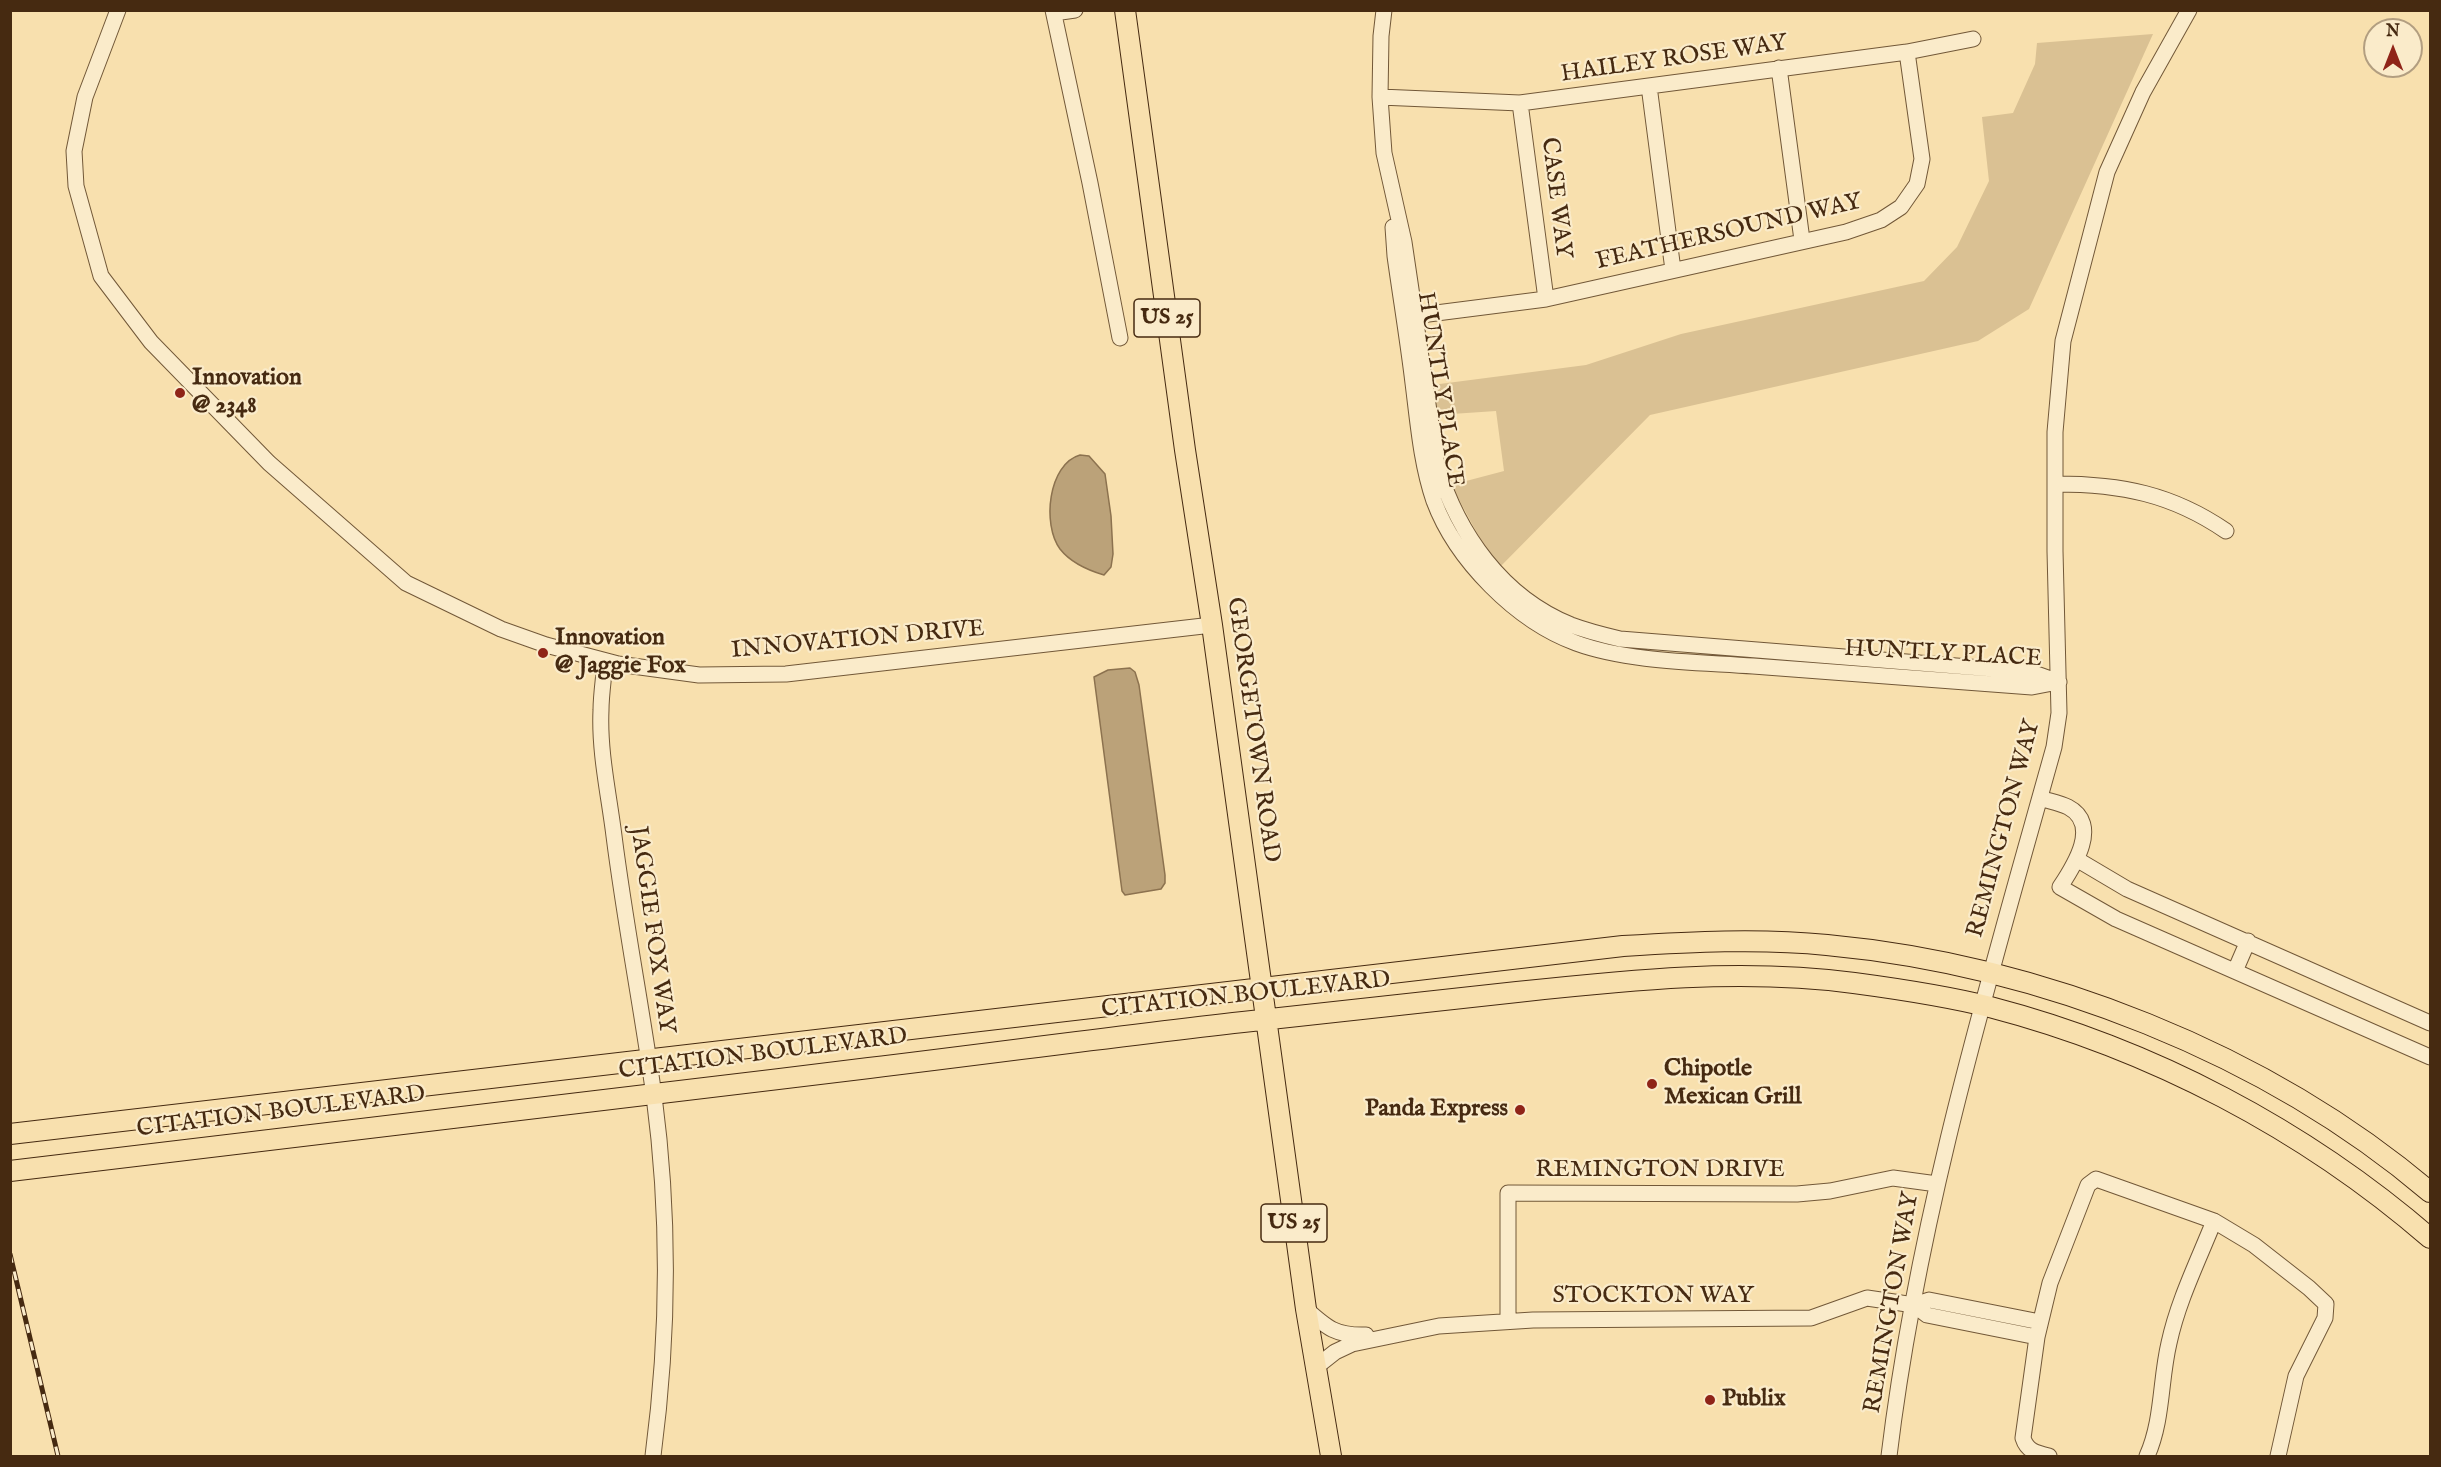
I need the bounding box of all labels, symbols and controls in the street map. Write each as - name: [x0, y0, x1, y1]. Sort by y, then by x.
- north arrow: [2363, 18, 2423, 78]
- text: N: [2386, 22, 2400, 42]
- street label: HAILEY ROSE WAY: [1559, 30, 1789, 90]
- street label: CASE WAY: [1533, 136, 1577, 260]
- street label: FEATHERSOUND WAY: [1593, 188, 1865, 278]
- street label: HUNTLY PLACE: [1409, 290, 1469, 490]
- road number: US 25: [1134, 299, 1200, 337]
- place label: Innovation @ 2348: [192, 365, 302, 421]
- marker: Innovation @ 2348: [173, 386, 187, 400]
- street label: GEORGETOWN ROAD: [1219, 596, 1285, 864]
- street label: INNOVATION DRIVE: [730, 616, 986, 666]
- place label: Innovation @ Jaggie Fox: [555, 625, 686, 681]
- street label: HUNTLY PLACE: [1843, 635, 2043, 675]
- marker: Innovation @ Jaggie Fox: [536, 646, 550, 660]
- street label: REMINGTON WAY: [1962, 717, 2048, 941]
- street label: JAGGIE FOX WAY: [622, 825, 680, 1035]
- street label: CITATION BOULEVARD: [1100, 966, 1392, 1026]
- street label: CITATION BOULEVARD: [617, 1023, 909, 1087]
- place label: Chipotle Mexican Grill: [1664, 1056, 1802, 1112]
- marker: Chipotle Mexican Grill: [1645, 1077, 1659, 1091]
- street label: CITATION BOULEVARD: [135, 1081, 427, 1145]
- place label: Panda Express: [1365, 1096, 1508, 1124]
- marker: Panda Express: [1513, 1103, 1527, 1117]
- street label: REMINGTON DRIVE: [1535, 1157, 1785, 1185]
- street label: REMINGTON WAY: [1859, 1190, 1927, 1416]
- road number: US 25: [1261, 1204, 1327, 1242]
- street label: STOCKTON WAY: [1552, 1283, 1754, 1311]
- place label: Publix: [1722, 1386, 1786, 1414]
- marker: Publix: [1703, 1393, 1717, 1407]

